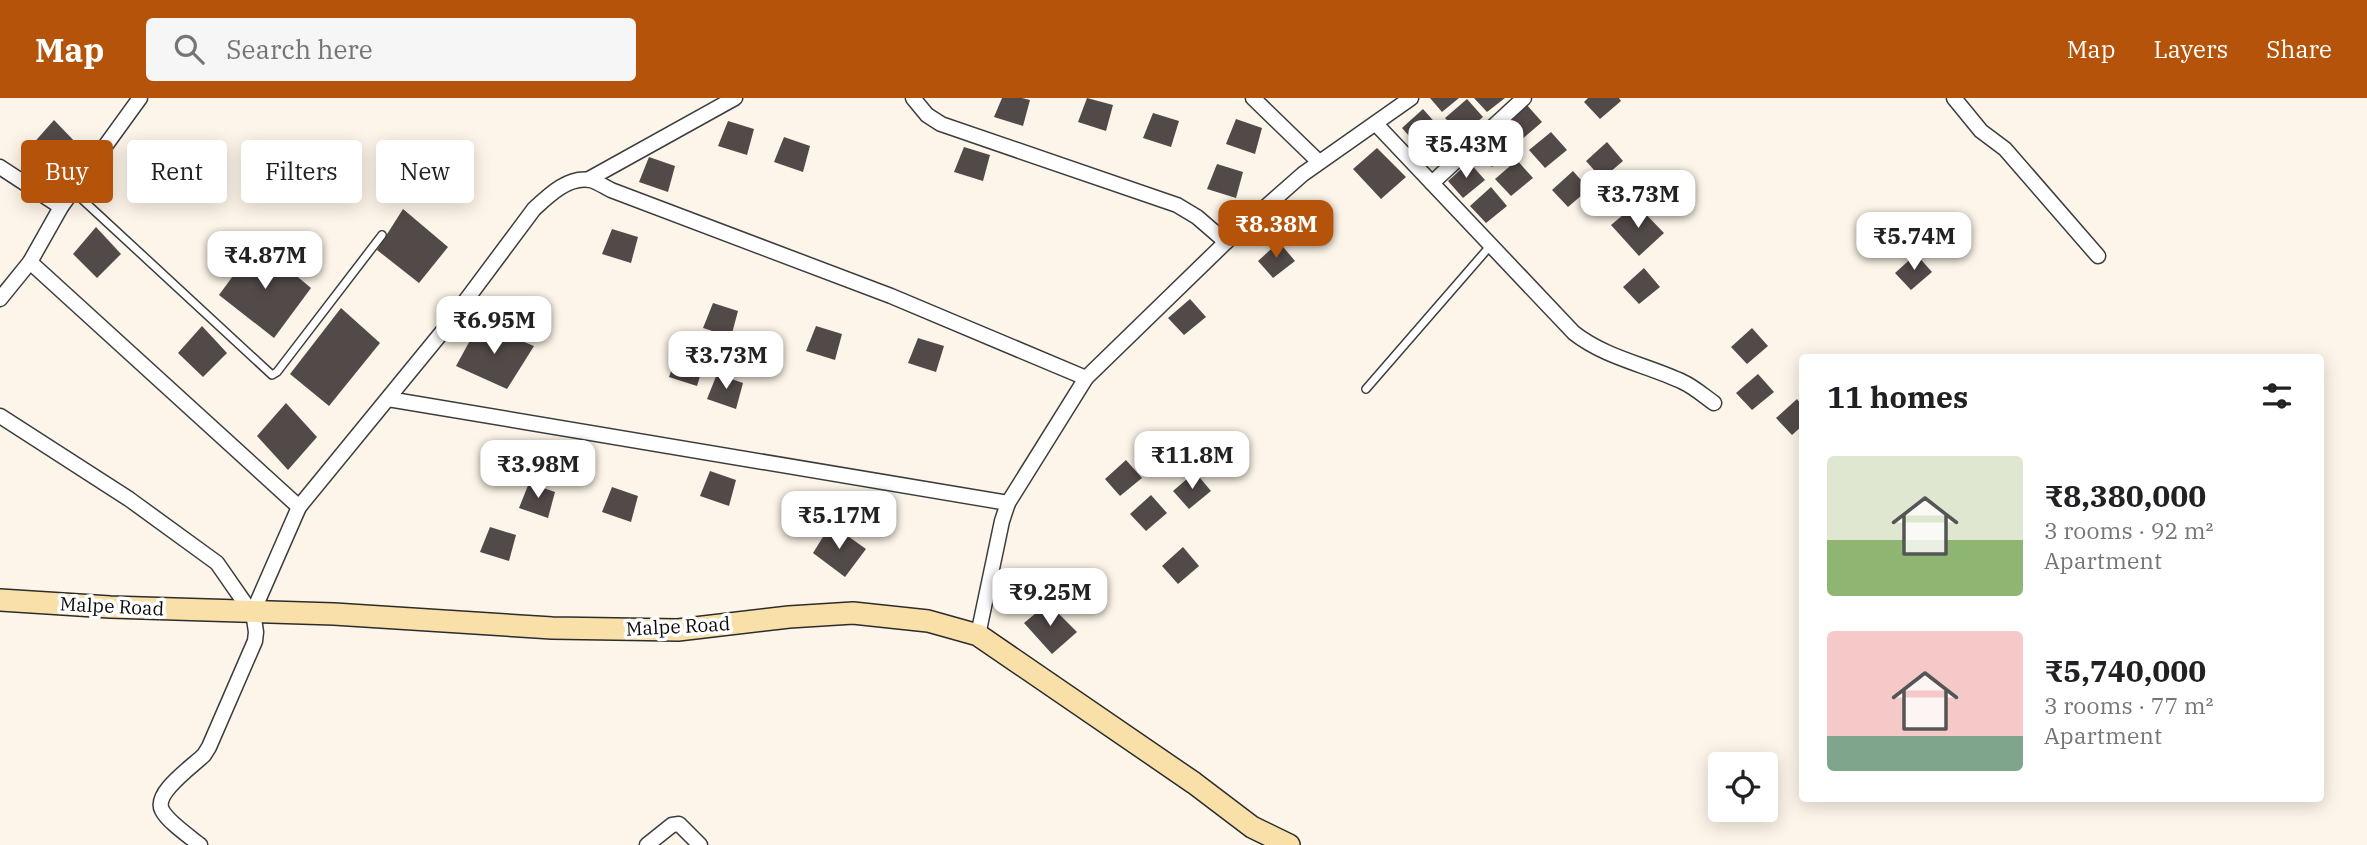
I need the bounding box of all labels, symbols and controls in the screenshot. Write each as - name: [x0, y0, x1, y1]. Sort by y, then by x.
- search box: [146, 18, 636, 81]
- text: Map: [35, 28, 104, 71]
- icon: search: [170, 30, 208, 68]
- text: Search here: [226, 32, 373, 66]
- text: Map: [2067, 33, 2115, 65]
- text: Layers: [2153, 33, 2228, 65]
- text: Share: [2266, 33, 2332, 65]
- pin: ₹5.43M: [1409, 120, 1523, 180]
- text: ₹5.43M: [1424, 128, 1508, 158]
- chip: Buy: [21, 140, 113, 203]
- chip: Rent: [127, 140, 227, 203]
- chip: Filters: [241, 140, 362, 203]
- chip: New: [376, 140, 474, 203]
- pin: ₹3.73M: [1581, 170, 1695, 230]
- text: ₹3.73M: [1596, 178, 1680, 208]
- pin: ₹8.38M: [1219, 200, 1333, 260]
- text: ₹8.38M: [1234, 208, 1318, 238]
- pin: ₹5.74M: [1857, 212, 1971, 272]
- text: ₹5.74M: [1872, 220, 1956, 250]
- pin: ₹4.87M: [208, 232, 322, 291]
- text: ₹4.87M: [223, 239, 307, 269]
- pin: ₹6.95M: [437, 296, 551, 356]
- text: ₹6.95M: [452, 304, 536, 334]
- pin: ₹3.73M: [669, 331, 783, 391]
- text: ₹3.73M: [684, 339, 768, 369]
- text: 11 homes: [1827, 377, 1968, 416]
- icon: filters: [2258, 377, 2296, 415]
- pin: ₹11.8M: [1135, 432, 1249, 491]
- text: ₹11.8M: [1150, 439, 1234, 469]
- pin: ₹3.98M: [481, 440, 595, 500]
- text: ₹3.98M: [496, 448, 580, 478]
- text: ₹8,380,000: [2044, 476, 2206, 515]
- icon: home: [1883, 484, 1967, 568]
- pin: ₹5.17M: [782, 491, 896, 551]
- text: ₹5.17M: [797, 499, 881, 529]
- text: 3 rooms · 92 m²: [2044, 515, 2214, 545]
- text: Apartment: [2044, 545, 2162, 575]
- pin: ₹9.25M: [993, 568, 1107, 628]
- text: ₹9.25M: [1008, 576, 1092, 606]
- street label: Malpe Road: [59, 591, 165, 621]
- street label: Malpe Road: [625, 611, 731, 641]
- text: ₹5,740,000: [2044, 651, 2206, 690]
- icon: home: [1883, 659, 1967, 743]
- text: 3 rooms · 77 m²: [2044, 690, 2214, 720]
- text: Apartment: [2044, 720, 2162, 750]
- map controls: [1708, 752, 1778, 822]
- button: locate: [1708, 752, 1778, 822]

